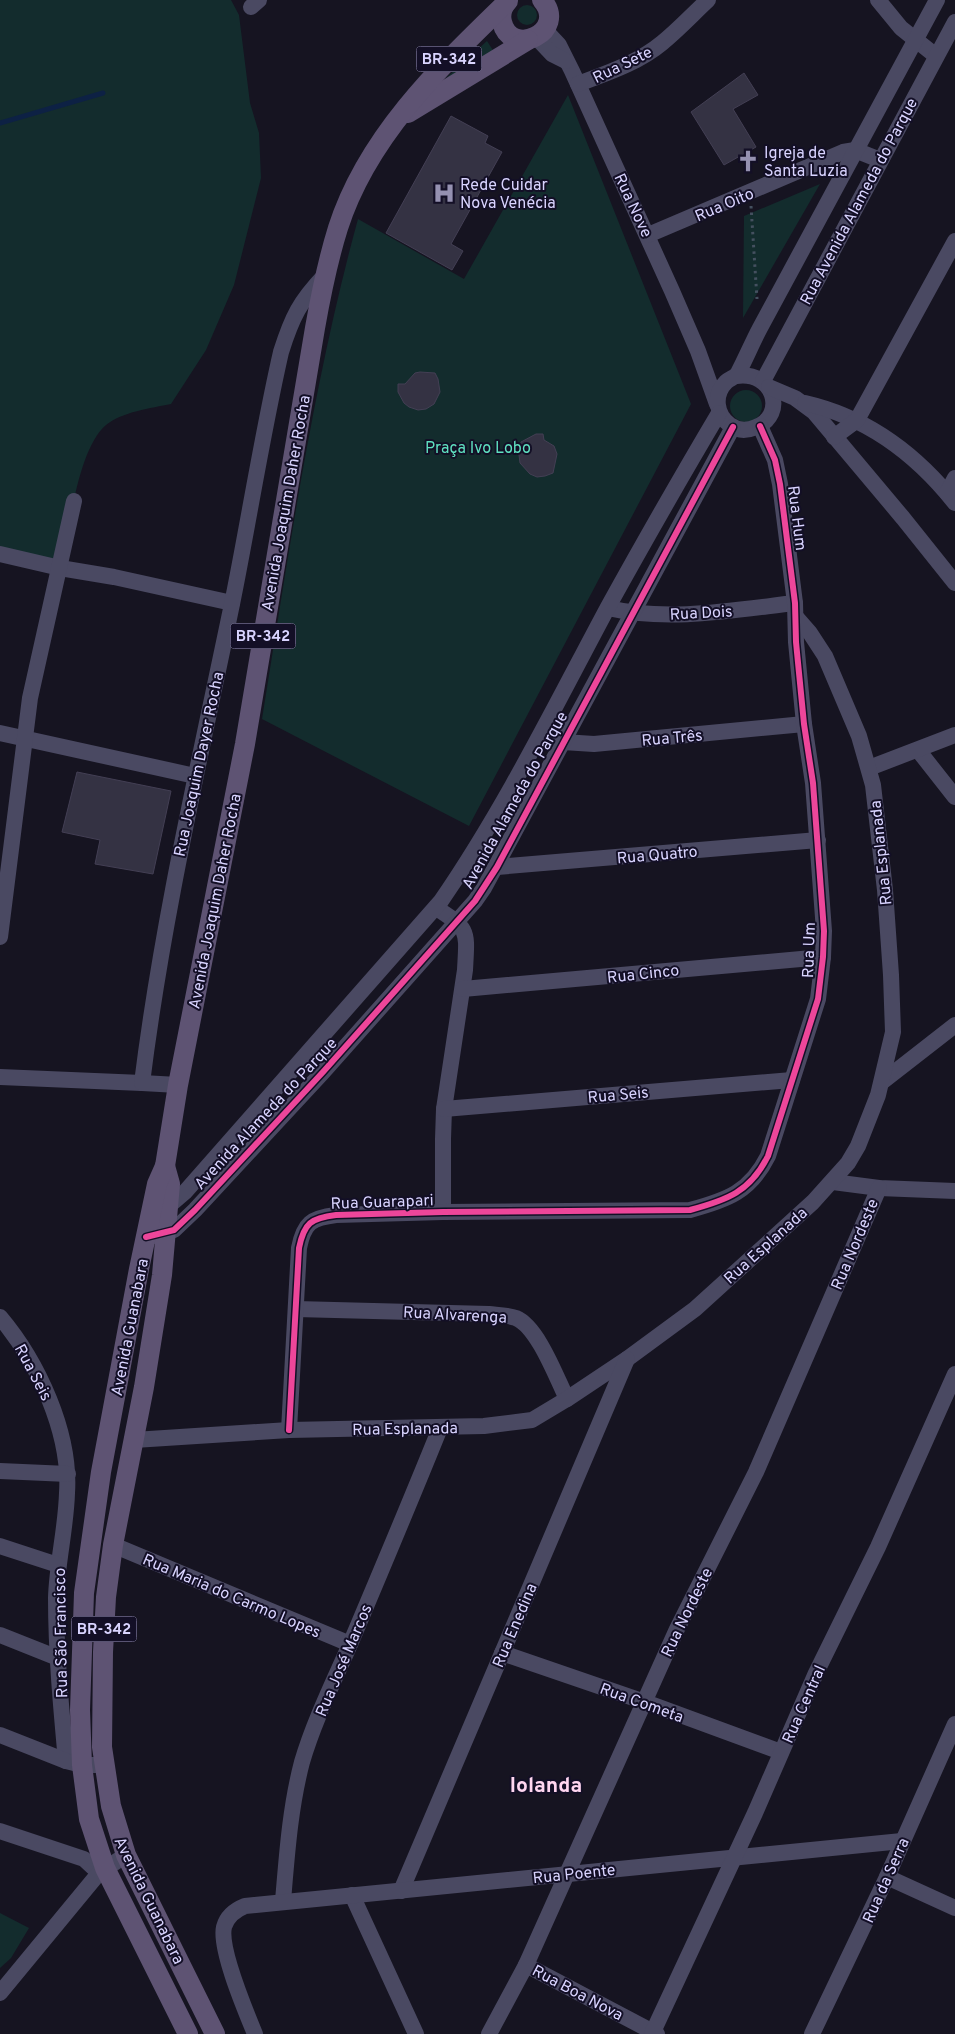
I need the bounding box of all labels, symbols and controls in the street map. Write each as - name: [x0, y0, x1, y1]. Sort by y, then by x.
- street label: Rua Sete: [590, 43, 656, 89]
- road number: BR-342: [416, 46, 482, 72]
- street label: Rua Avenida Alameda do Parque: [797, 95, 923, 309]
- place label: Igreja de Santa Luzia: [764, 144, 848, 182]
- church icon: Igreja de Santa Luzia: [735, 148, 761, 174]
- street label: Rua Nove: [609, 171, 656, 241]
- place label: Rede Cuidar Nova Venécia: [460, 176, 556, 214]
- hospital icon: Rede Cuidar Nova Venécia: [431, 180, 457, 206]
- street label: Rua Oito: [692, 184, 757, 227]
- street label: Avenida Joaquim Daher Rocha: [258, 394, 316, 613]
- park label: Praça Ivo Lobo: [425, 439, 531, 459]
- street label: Rua Hum: [782, 484, 810, 552]
- street label: Rua Dois: [669, 602, 733, 626]
- road number: BR-342: [230, 624, 296, 648]
- street label: Rua Joaquim Dayer Rocha: [171, 670, 229, 859]
- street label: Avenida Alameda do Parque: [458, 708, 573, 894]
- street label: Rua Três: [641, 726, 704, 752]
- street label: Avenida Joaquim Daher Rocha: [185, 792, 247, 1011]
- street label: Rua Esplanada: [867, 799, 897, 906]
- street label: Rua Quatro: [616, 843, 698, 869]
- street label: Rua Um: [799, 922, 821, 979]
- street label: Rua Cinco: [606, 961, 680, 989]
- street label: Avenida Alameda do Parque: [191, 1034, 342, 1195]
- street label: Rua Seis: [587, 1083, 650, 1109]
- street label: Rua Guarapari: [330, 1191, 434, 1215]
- street label: Rua Nordeste: [828, 1196, 884, 1293]
- street label: Rua Esplanada: [720, 1204, 812, 1289]
- street label: Avenida Guanabara: [108, 1257, 154, 1398]
- street label: Rua Alvarenga: [402, 1303, 507, 1329]
- street label: Rua Seis: [9, 1341, 55, 1405]
- street label: Rua Esplanada: [352, 1419, 458, 1441]
- street label: Rua Maria do Carmo Lopes: [139, 1550, 323, 1643]
- street label: Rua Nordeste: [658, 1565, 718, 1661]
- street label: Rua São Francisco: [51, 1568, 73, 1698]
- street label: Rua Enedina: [489, 1580, 543, 1671]
- street label: Rua José Marcos: [312, 1602, 378, 1720]
- road number: BR-342: [72, 1616, 136, 1642]
- street label: Rua Central: [779, 1663, 831, 1747]
- street label: Rua Cometa: [597, 1680, 686, 1728]
- district label: Iolanda: [510, 1773, 582, 1800]
- street label: Avenida Guanabara: [109, 1834, 188, 1968]
- street label: Rua da Serra: [859, 1835, 915, 1927]
- street label: Rua Poente: [532, 1861, 617, 1889]
- street label: Rua Boa Nova: [528, 1961, 626, 2026]

